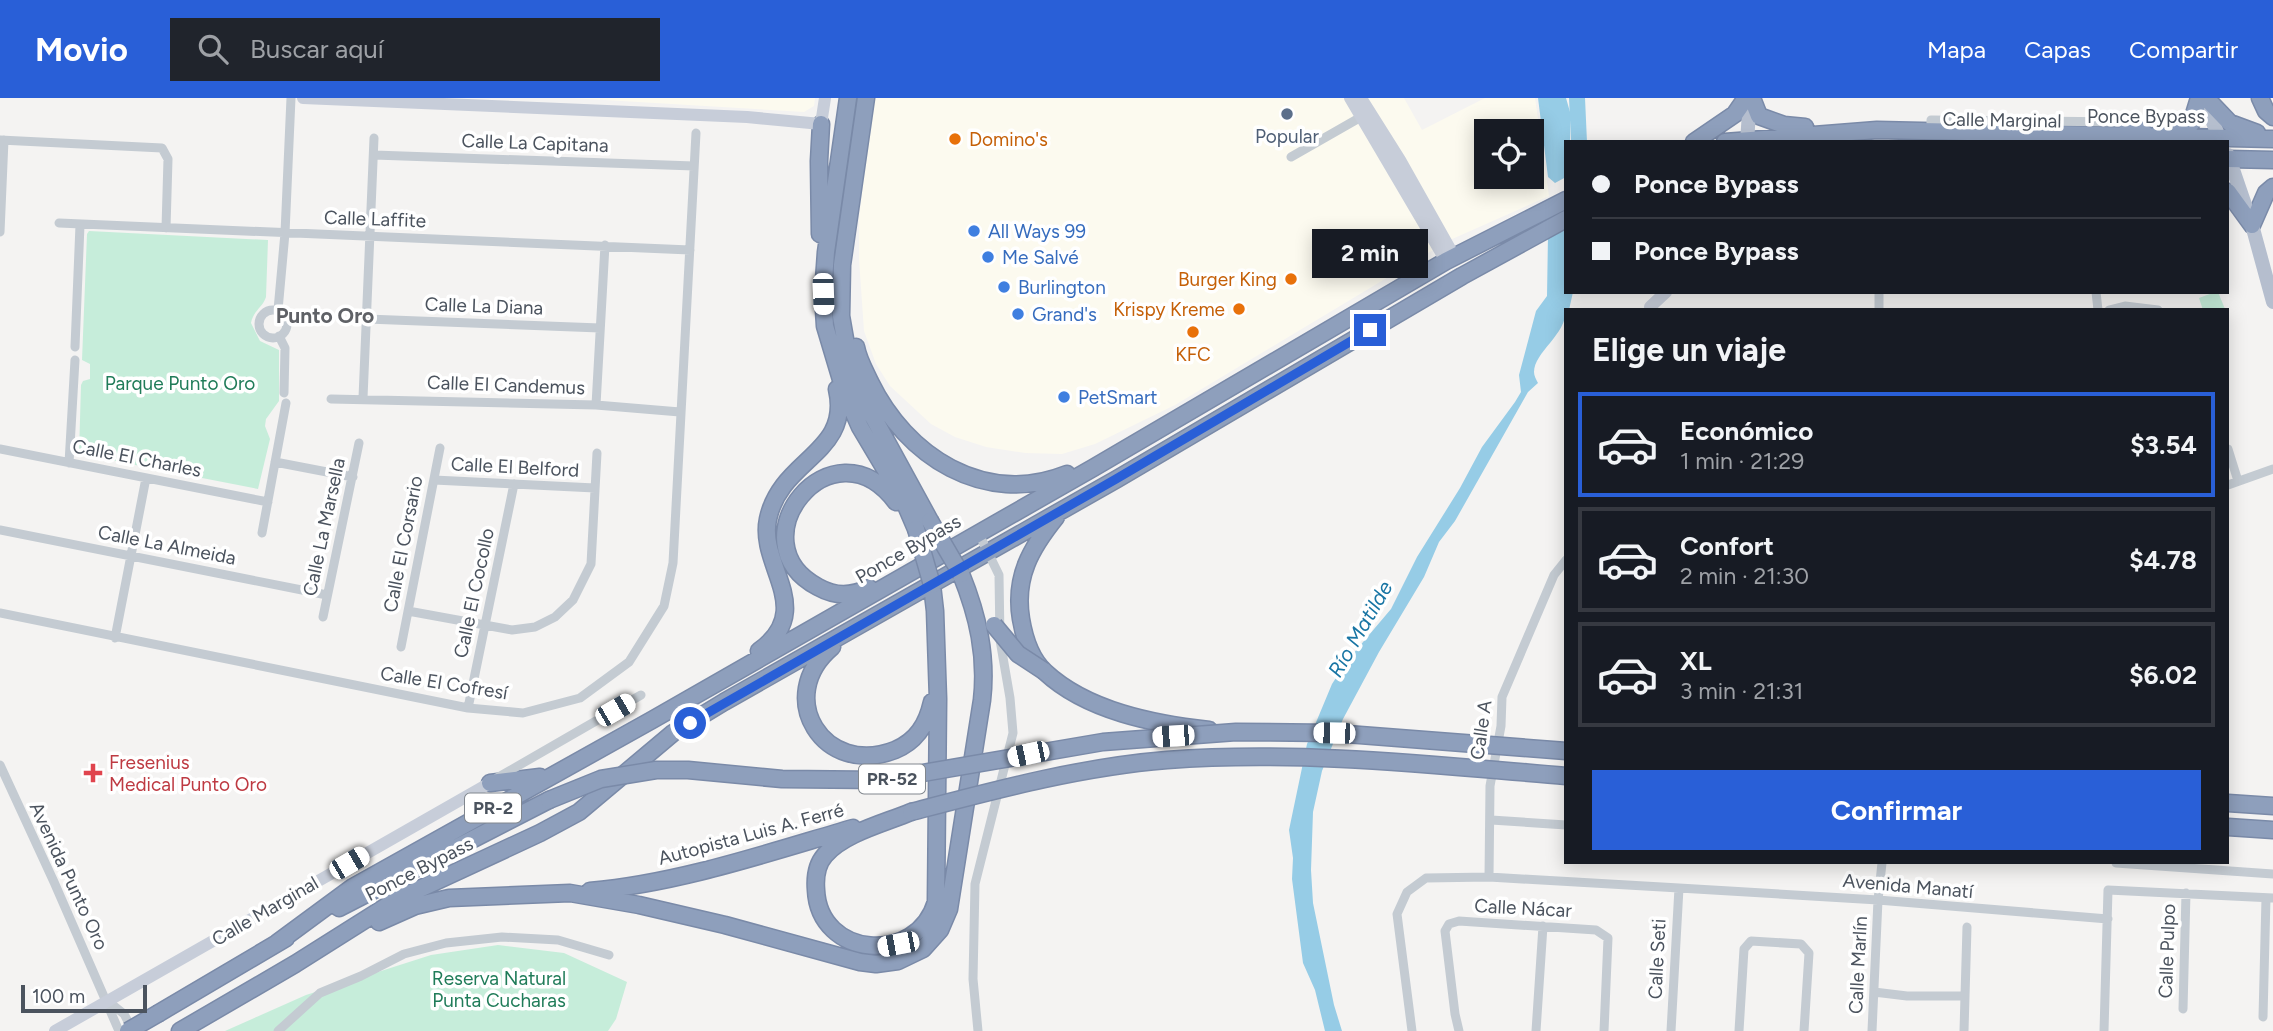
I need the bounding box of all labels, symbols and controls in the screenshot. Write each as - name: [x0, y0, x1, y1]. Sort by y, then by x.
- search box: [170, 18, 660, 81]
- text: Movio: [35, 30, 128, 69]
- icon: search: [194, 30, 232, 68]
- text: Buscar aquí: [250, 33, 384, 65]
- text: Mapa: [1927, 35, 1986, 64]
- text: Capas: [2024, 35, 2091, 64]
- text: Compartir: [2129, 35, 2238, 64]
- street label: Ponce Bypass: [2087, 105, 2205, 128]
- marker: Popular: [1279, 106, 1295, 122]
- street label: Calle Marginal: [1942, 107, 2062, 133]
- map controls: [1474, 119, 1544, 189]
- button: locate: [1474, 119, 1544, 189]
- place label: Popular: [1255, 125, 1320, 148]
- place label: Domino's: [969, 128, 1048, 151]
- street label: Calle La Capitana: [461, 129, 609, 157]
- marker: Domino's: [947, 131, 963, 147]
- text: Ponce Bypass: [1634, 168, 1799, 200]
- street label: Calle Laffite: [323, 206, 427, 232]
- place label: All Ways 99: [988, 220, 1086, 243]
- marker: All Ways 99: [966, 223, 982, 239]
- callout: 2 min: [1312, 229, 1428, 278]
- text: Ponce Bypass: [1634, 235, 1799, 267]
- text: 2 min: [1341, 239, 1399, 267]
- place label: Me Salvé: [1002, 246, 1079, 269]
- marker: Me Salvé: [980, 249, 996, 265]
- place label: Burger King: [1178, 268, 1277, 291]
- marker: Burger King: [1283, 271, 1299, 287]
- car: [812, 273, 835, 315]
- place label: Burlington: [1018, 276, 1106, 299]
- marker: Burlington: [996, 279, 1012, 295]
- street label: Calle La Diana: [424, 292, 544, 320]
- place label: Krispy Kreme: [1113, 298, 1225, 321]
- marker: Krispy Kreme: [1231, 301, 1247, 317]
- district label: Punto Oro: [276, 303, 374, 328]
- place label: Grand's: [1032, 303, 1097, 326]
- marker: Grand's: [1010, 306, 1026, 322]
- route end: [1354, 314, 1386, 346]
- marker: KFC: [1185, 324, 1201, 340]
- text: Elige un viaje: [1592, 331, 1786, 369]
- place label: KFC: [1175, 343, 1211, 366]
- street label: Calle El Candemus: [427, 371, 586, 399]
- park label: Parque Punto Oro: [105, 372, 255, 395]
- place label: PetSmart: [1078, 386, 1158, 409]
- marker: PetSmart: [1056, 389, 1072, 405]
- icon: car: [1596, 413, 1659, 476]
- text: Económico: [1680, 415, 1813, 447]
- text: $3.54: [2130, 429, 2197, 461]
- street label: Calle El Charles: [71, 434, 204, 482]
- text: 1 min · 21:29: [1680, 447, 1804, 475]
- street label: Calle El Belford: [450, 452, 580, 482]
- street label: Calle La Marsella: [298, 456, 350, 598]
- street label: Calle El Corsario: [378, 474, 428, 614]
- street label: Ponce Bypass: [851, 509, 965, 588]
- street label: Calle La Almeida: [96, 520, 238, 570]
- street label: Calle El Cocollo: [449, 526, 499, 660]
- icon: car: [1596, 528, 1659, 591]
- text: Confort: [1680, 530, 1774, 562]
- text: $4.78: [2129, 544, 2197, 576]
- text: 2 min · 21:30: [1680, 562, 1809, 590]
- water label: Río Matilde: [1322, 576, 1398, 682]
- icon: car: [1596, 643, 1659, 706]
- text: XL: [1680, 645, 1712, 677]
- text: $6.02: [2129, 659, 2197, 691]
- street label: Calle El Cofresí: [379, 662, 511, 705]
- text: 3 min · 21:31: [1680, 677, 1803, 705]
- car: [592, 690, 639, 730]
- street label: Calle A: [1465, 699, 1497, 761]
- route start: [674, 707, 706, 739]
- car: [1313, 722, 1356, 744]
- car: [1152, 724, 1195, 748]
- car: [1006, 739, 1051, 769]
- place label: Fresenius Medical Punto Oro: [109, 751, 267, 796]
- marker: Fresenius Medical Punto Oro: [83, 763, 103, 783]
- road number: PR-52: [859, 764, 925, 794]
- button: Confirmar: [1592, 770, 2201, 850]
- road number: PR-2: [465, 794, 521, 822]
- street label: Avenida Punto Oro: [25, 798, 113, 954]
- street label: Autopista Luis A. Ferré: [656, 798, 846, 870]
- street label: Ponce Bypass: [361, 832, 477, 906]
- car: [326, 843, 373, 883]
- street label: Avenida Manatí: [1842, 869, 1976, 903]
- street label: Calle Marginal: [208, 871, 322, 951]
- street label: Calle Nácar: [1474, 894, 1573, 922]
- street label: Calle Pulpo: [2154, 903, 2180, 999]
- street label: Calle Marlín: [1844, 915, 1872, 1015]
- street label: Calle Seti: [1643, 918, 1671, 1000]
- car: [876, 930, 921, 958]
- park label: Reserva Natural Punta Cucharas: [432, 967, 566, 1012]
- scale bar: [21, 982, 147, 1014]
- text: 100 m: [32, 985, 85, 1008]

